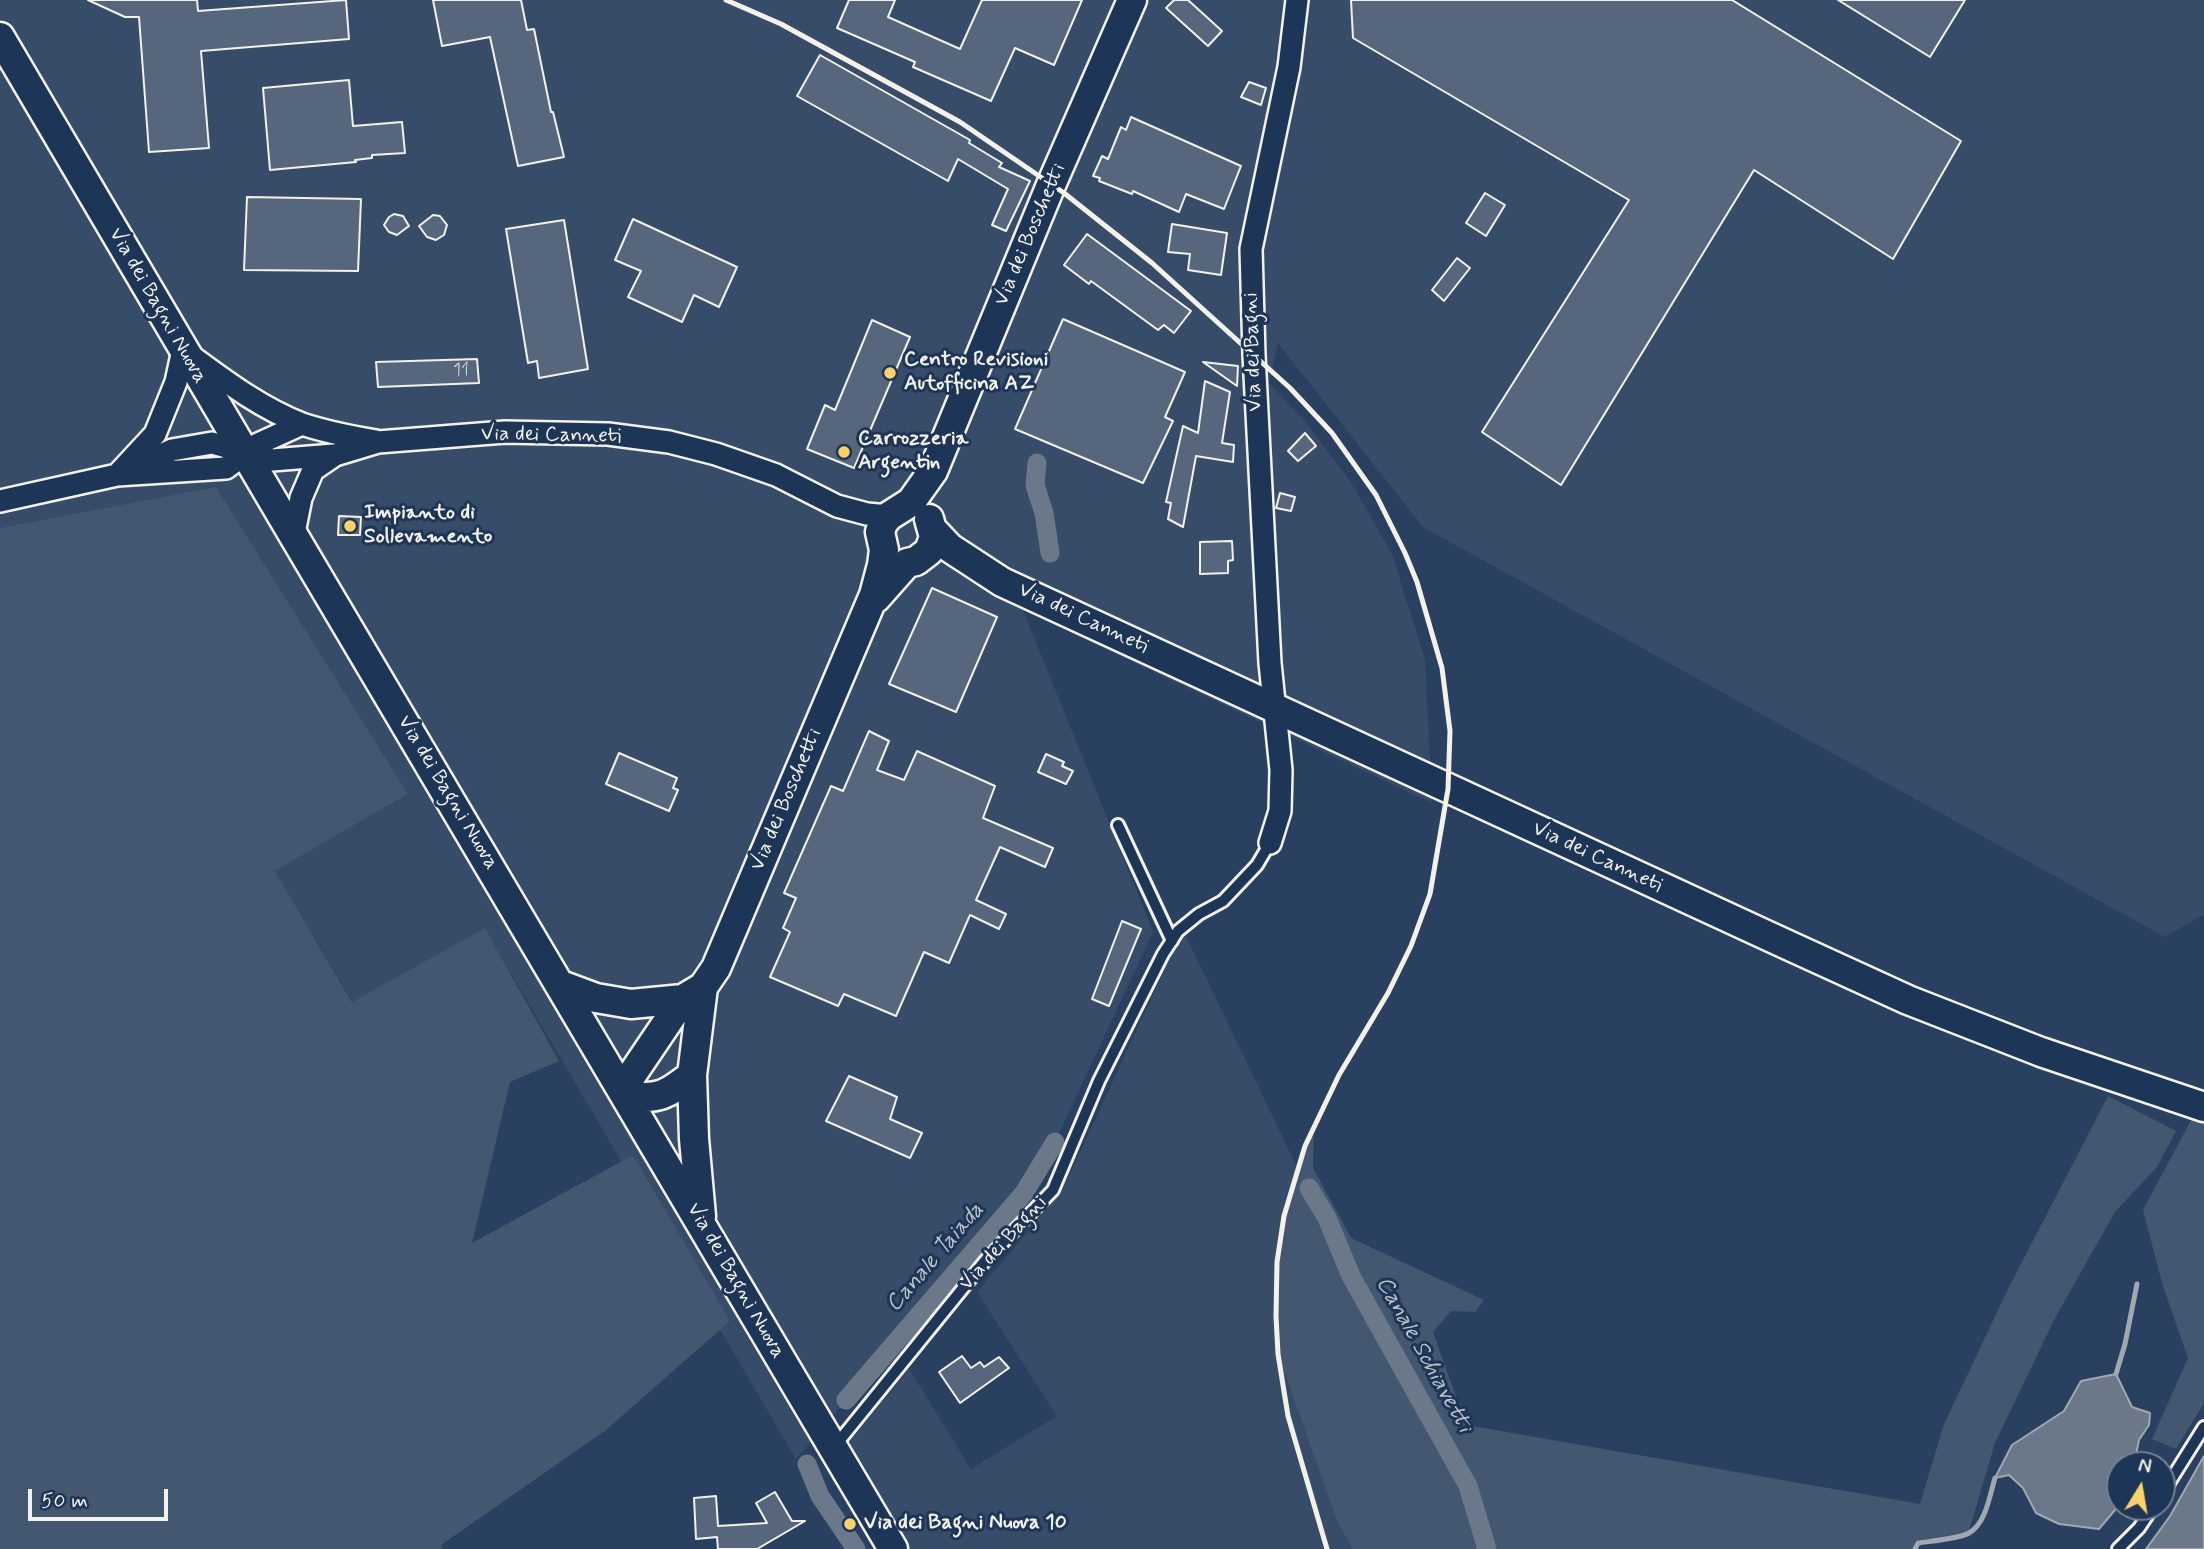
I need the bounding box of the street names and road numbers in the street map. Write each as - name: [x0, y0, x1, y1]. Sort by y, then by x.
- street label: Via dei Boschetti: [990, 160, 1072, 310]
- street label: Via dei Bagni Nuova: [102, 224, 212, 388]
- street label: Via dei Bagni: [1239, 292, 1269, 412]
- street label: Via dei Canneti: [481, 422, 621, 450]
- street label: Via dei Canneti: [1014, 578, 1152, 660]
- street label: Via dei Bagni Nuova: [391, 711, 503, 875]
- street label: Via dei Boschetti: [746, 725, 828, 875]
- street label: Via dei Canneti: [1528, 817, 1666, 899]
- street label: Via dei Bagni: [955, 1191, 1053, 1297]
- street label: Via dei Bagni Nuova: [680, 1199, 790, 1363]

